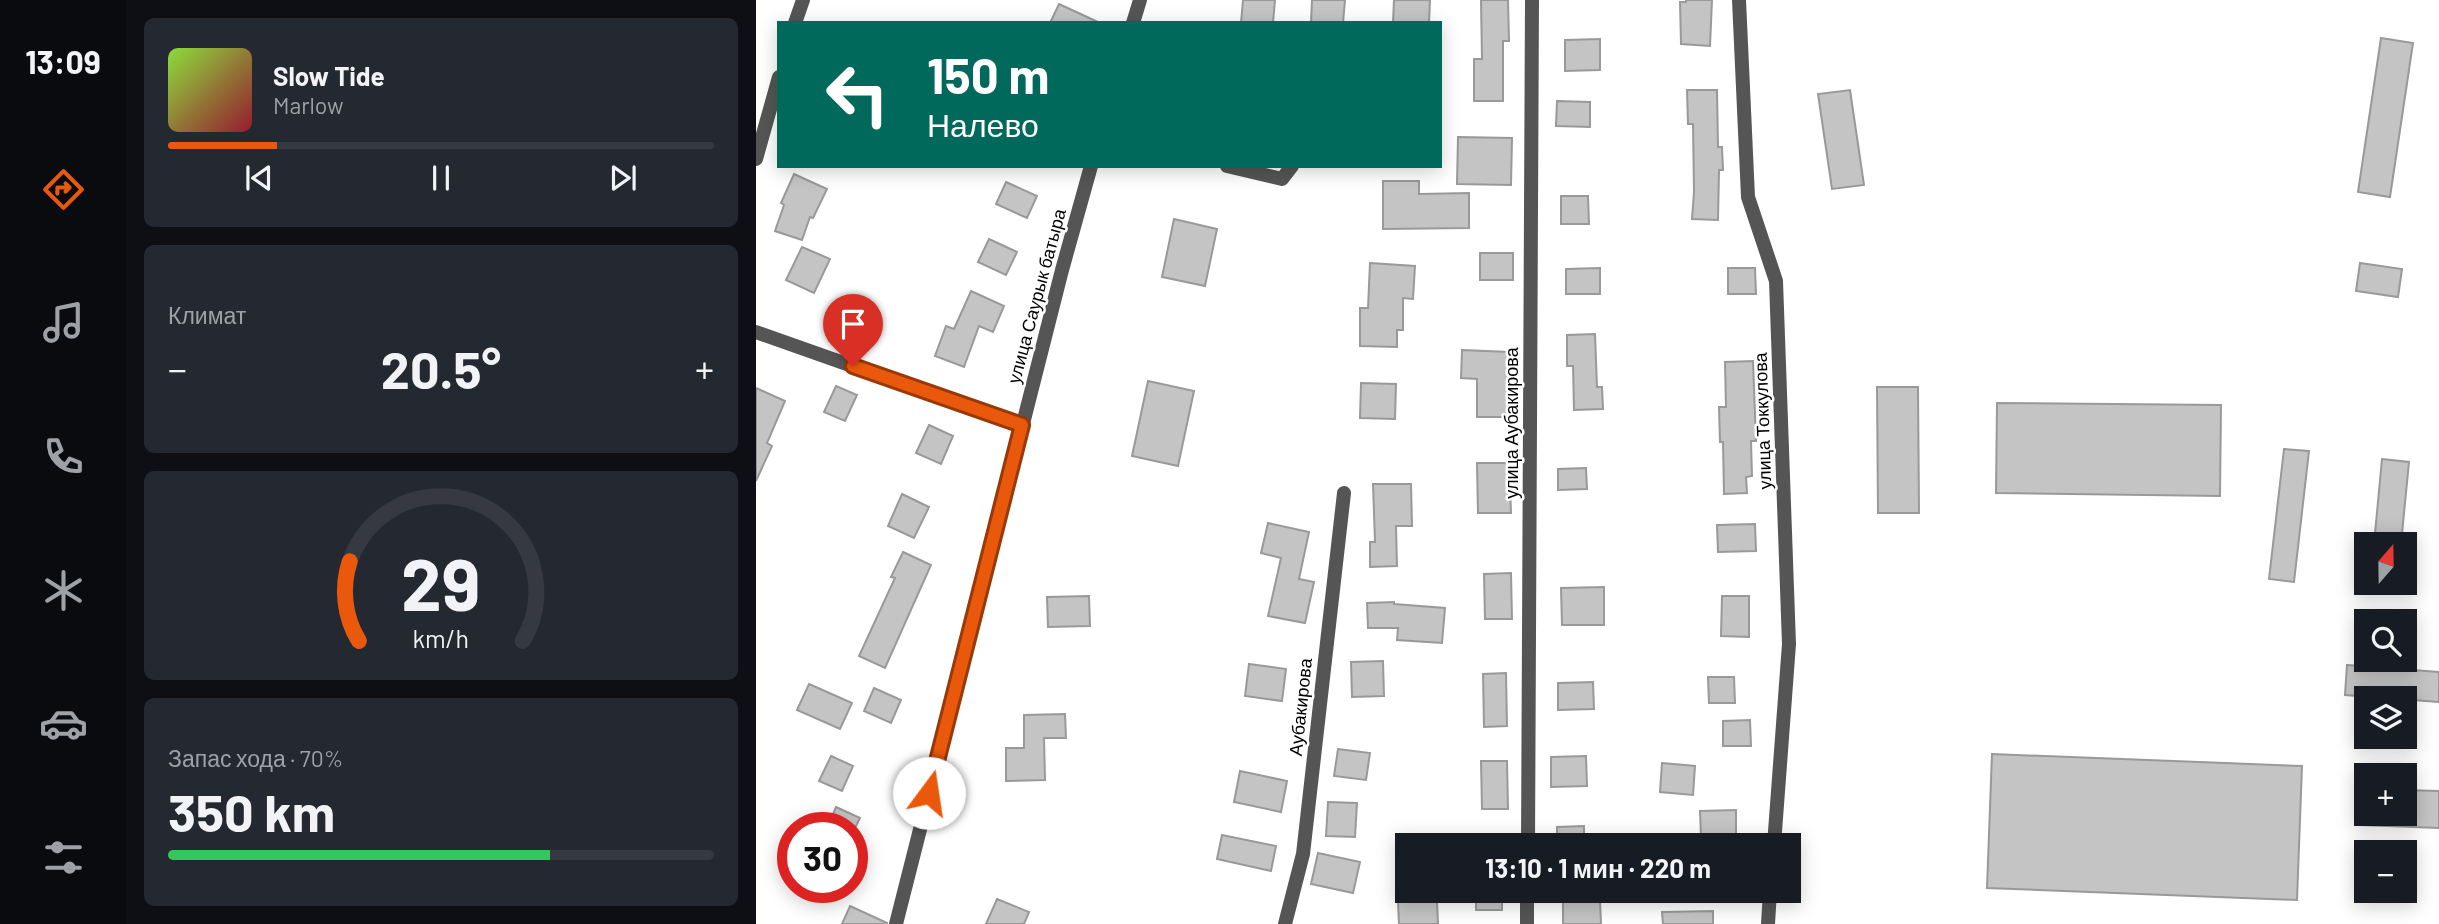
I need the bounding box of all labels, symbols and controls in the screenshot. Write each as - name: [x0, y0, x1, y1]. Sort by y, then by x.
- text: 13:09: [25, 42, 101, 80]
- text: 150 m: [927, 45, 1049, 104]
- icon: left: [812, 49, 903, 140]
- text: Slow Tide: [273, 60, 385, 91]
- text: Marlow: [273, 91, 344, 119]
- text: Налево: [927, 105, 1039, 143]
- icon: previous: [240, 159, 278, 197]
- icon: pause: [422, 159, 460, 197]
- icon: next: [604, 159, 642, 197]
- icon: directions: [39, 165, 88, 214]
- street label: улица Саурык батыра: [1002, 205, 1070, 386]
- pin: [823, 294, 883, 366]
- icon: music: [39, 298, 88, 347]
- text: Климат: [168, 301, 246, 329]
- icon: arrive: [834, 305, 872, 343]
- text: 20.5°: [381, 337, 501, 399]
- text: −: [168, 345, 187, 391]
- text: +: [695, 345, 714, 391]
- street label: улица Аубакирова: [1500, 346, 1522, 499]
- street label: улица Токкулова: [1749, 351, 1775, 490]
- icon: phone: [39, 432, 88, 481]
- north arrow: [2354, 532, 2417, 595]
- map controls: [2354, 532, 2417, 903]
- text: 29: [401, 539, 481, 627]
- icon: climate: [39, 566, 88, 615]
- button: search: [2354, 609, 2417, 672]
- text: km/h: [413, 623, 469, 653]
- street label: Аубакирова: [1284, 656, 1316, 757]
- button: layers: [2354, 686, 2417, 749]
- icon: car: [39, 699, 88, 748]
- text: Запас хода · 70%: [168, 744, 343, 772]
- position arrow: [892, 756, 966, 830]
- button: +: [2354, 763, 2417, 826]
- text: 350 km: [168, 780, 335, 842]
- speed limit sign: 30: [777, 812, 868, 903]
- icon: filters: [39, 833, 88, 882]
- button: −: [2354, 840, 2417, 903]
- text: 13:10 · 1 мин · 220 m: [1485, 852, 1711, 883]

